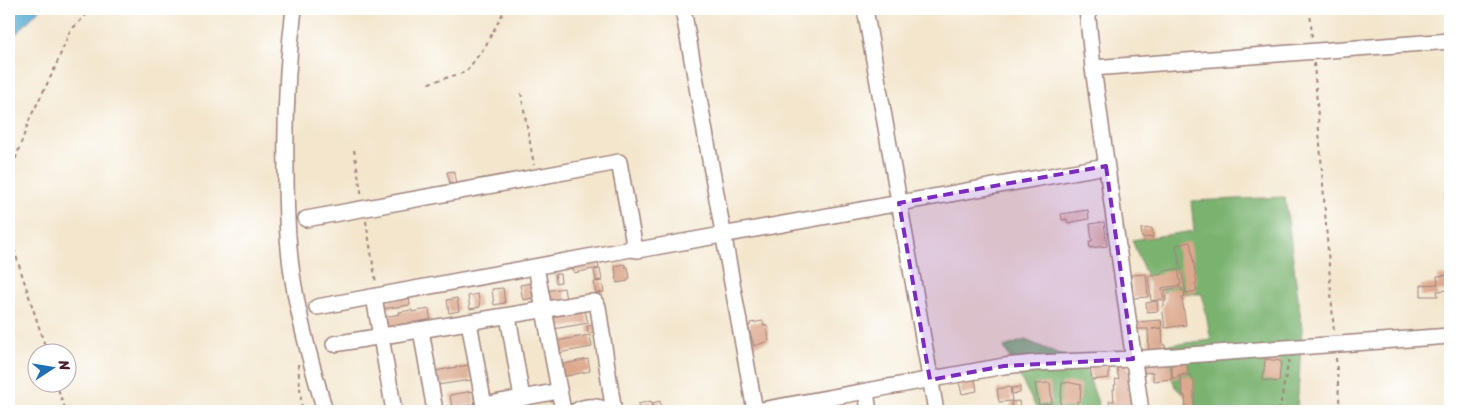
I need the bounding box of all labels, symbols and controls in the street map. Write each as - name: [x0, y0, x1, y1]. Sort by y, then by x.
- north arrow: [28, 342, 78, 392]
- text: N: [51, 357, 78, 373]

